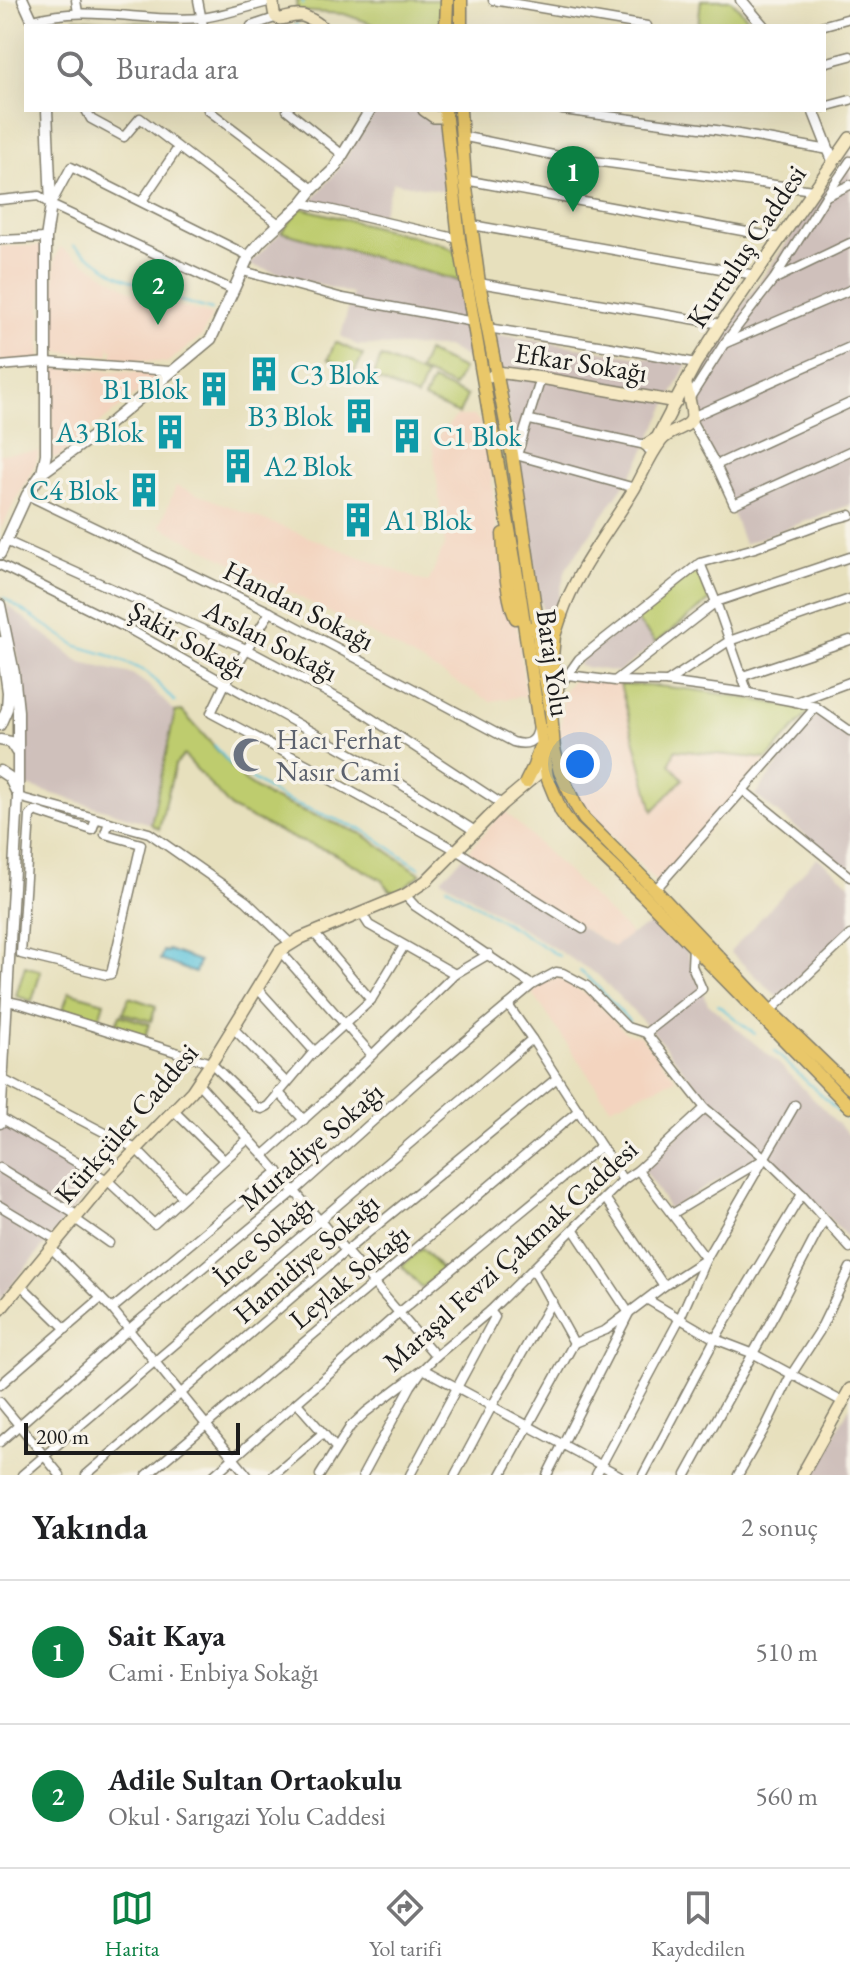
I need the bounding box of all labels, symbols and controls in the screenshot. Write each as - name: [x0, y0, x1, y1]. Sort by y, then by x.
- search box: [24, 24, 826, 112]
- icon: search: [52, 46, 96, 90]
- text: Burada ara: [116, 49, 239, 88]
- pin: 1: [547, 146, 599, 212]
- street label: Kurtuluş Caddesi: [678, 157, 814, 334]
- pin: 2: [132, 259, 184, 325]
- street label: Efkar Sokağı: [512, 334, 650, 390]
- building icon: C3 Blok: [245, 355, 283, 393]
- place label: C3 Blok: [290, 356, 380, 392]
- building icon: B1 Blok: [195, 370, 233, 408]
- place label: B1 Blok: [103, 371, 189, 407]
- building icon: B3 Blok: [340, 397, 378, 435]
- place label: B3 Blok: [248, 398, 334, 434]
- building icon: A3 Blok: [151, 413, 189, 451]
- place label: A3 Blok: [55, 414, 145, 450]
- building icon: C1 Blok: [388, 417, 426, 455]
- place label: C1 Blok: [433, 418, 523, 454]
- building icon: A2 Blok: [219, 447, 257, 485]
- place label: A2 Blok: [263, 448, 353, 484]
- building icon: C4 Blok: [125, 471, 163, 509]
- place label: C4 Blok: [29, 472, 119, 508]
- building icon: A1 Blok: [339, 501, 377, 539]
- place label: A1 Blok: [383, 502, 473, 538]
- street label: Handan Sokağı: [218, 552, 380, 658]
- street label: Arslan Sokağı: [197, 590, 344, 689]
- street label: Şakir Sokağı: [123, 592, 253, 686]
- street label: Baraj Yolu: [529, 607, 579, 719]
- place label: Hacı Ferhat Nasır Cami: [276, 721, 402, 789]
- mosque icon: Hacı Ferhat Nasır Cami: [231, 736, 269, 774]
- your location: [560, 744, 600, 784]
- street label: Kürkçüler Caddesi: [46, 1035, 206, 1211]
- street label: Muradiye Sokağı: [231, 1073, 391, 1218]
- street label: Maraşal Fevzi Çakmak Caddesi: [375, 1131, 645, 1379]
- street label: Hamidiye Sokağı: [226, 1185, 386, 1331]
- street label: İnce Sokağı: [205, 1186, 321, 1293]
- street label: Leylak Sokağı: [282, 1215, 417, 1337]
- scale bar: [24, 1419, 240, 1455]
- text: 200 m: [36, 1422, 89, 1451]
- text: Yakında: [32, 1505, 148, 1549]
- text: 2 sonuç: [741, 1510, 818, 1544]
- text: Sait Kaya: [108, 1616, 225, 1655]
- text: 1: [51, 1635, 65, 1669]
- text: 510 m: [755, 1635, 818, 1669]
- text: Cami · Enbiya Sokağı: [108, 1655, 319, 1689]
- text: Adile Sultan Ortaokulu: [108, 1760, 402, 1799]
- text: 2: [51, 1779, 65, 1813]
- text: 560 m: [755, 1779, 818, 1813]
- text: Okul · Sarıgazi Yolu Caddesi: [108, 1799, 386, 1833]
- tab: Harita: [105, 1886, 160, 1963]
- tab: Yol tarifi: [369, 1886, 442, 1963]
- tab: Kaydedilen: [651, 1886, 745, 1963]

